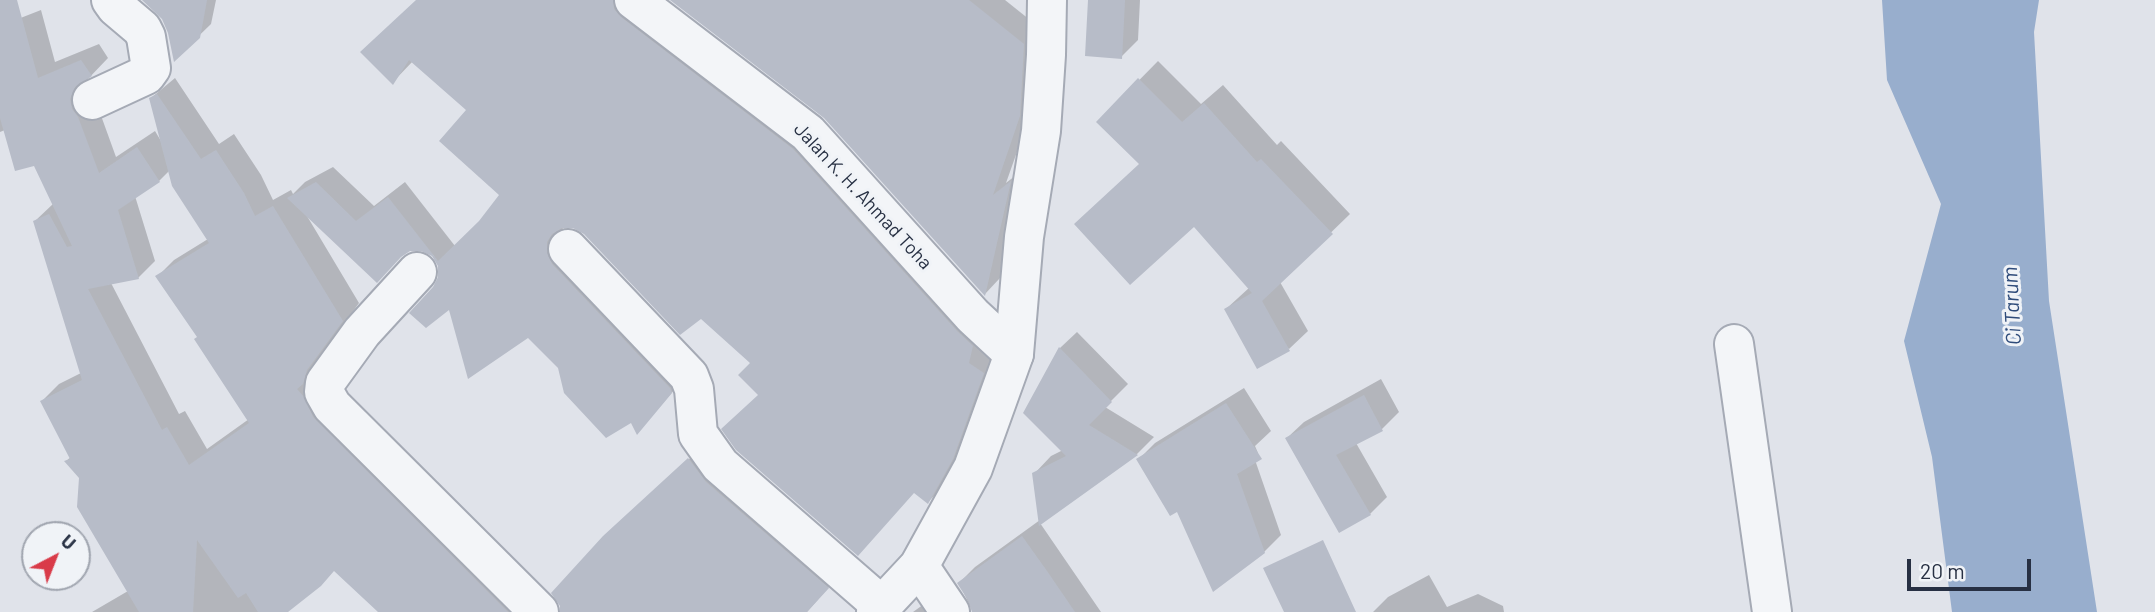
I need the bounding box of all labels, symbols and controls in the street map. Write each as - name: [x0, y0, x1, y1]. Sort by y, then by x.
- street label: Jalan K. H. Ahmad Toha: [789, 118, 937, 274]
- water label: Ci Tarum: [1997, 266, 2027, 346]
- north arrow: [21, 521, 91, 591]
- text: U: [57, 529, 81, 554]
- scale bar: [1910, 546, 2034, 590]
- text: 20 m: [1920, 558, 1965, 583]

